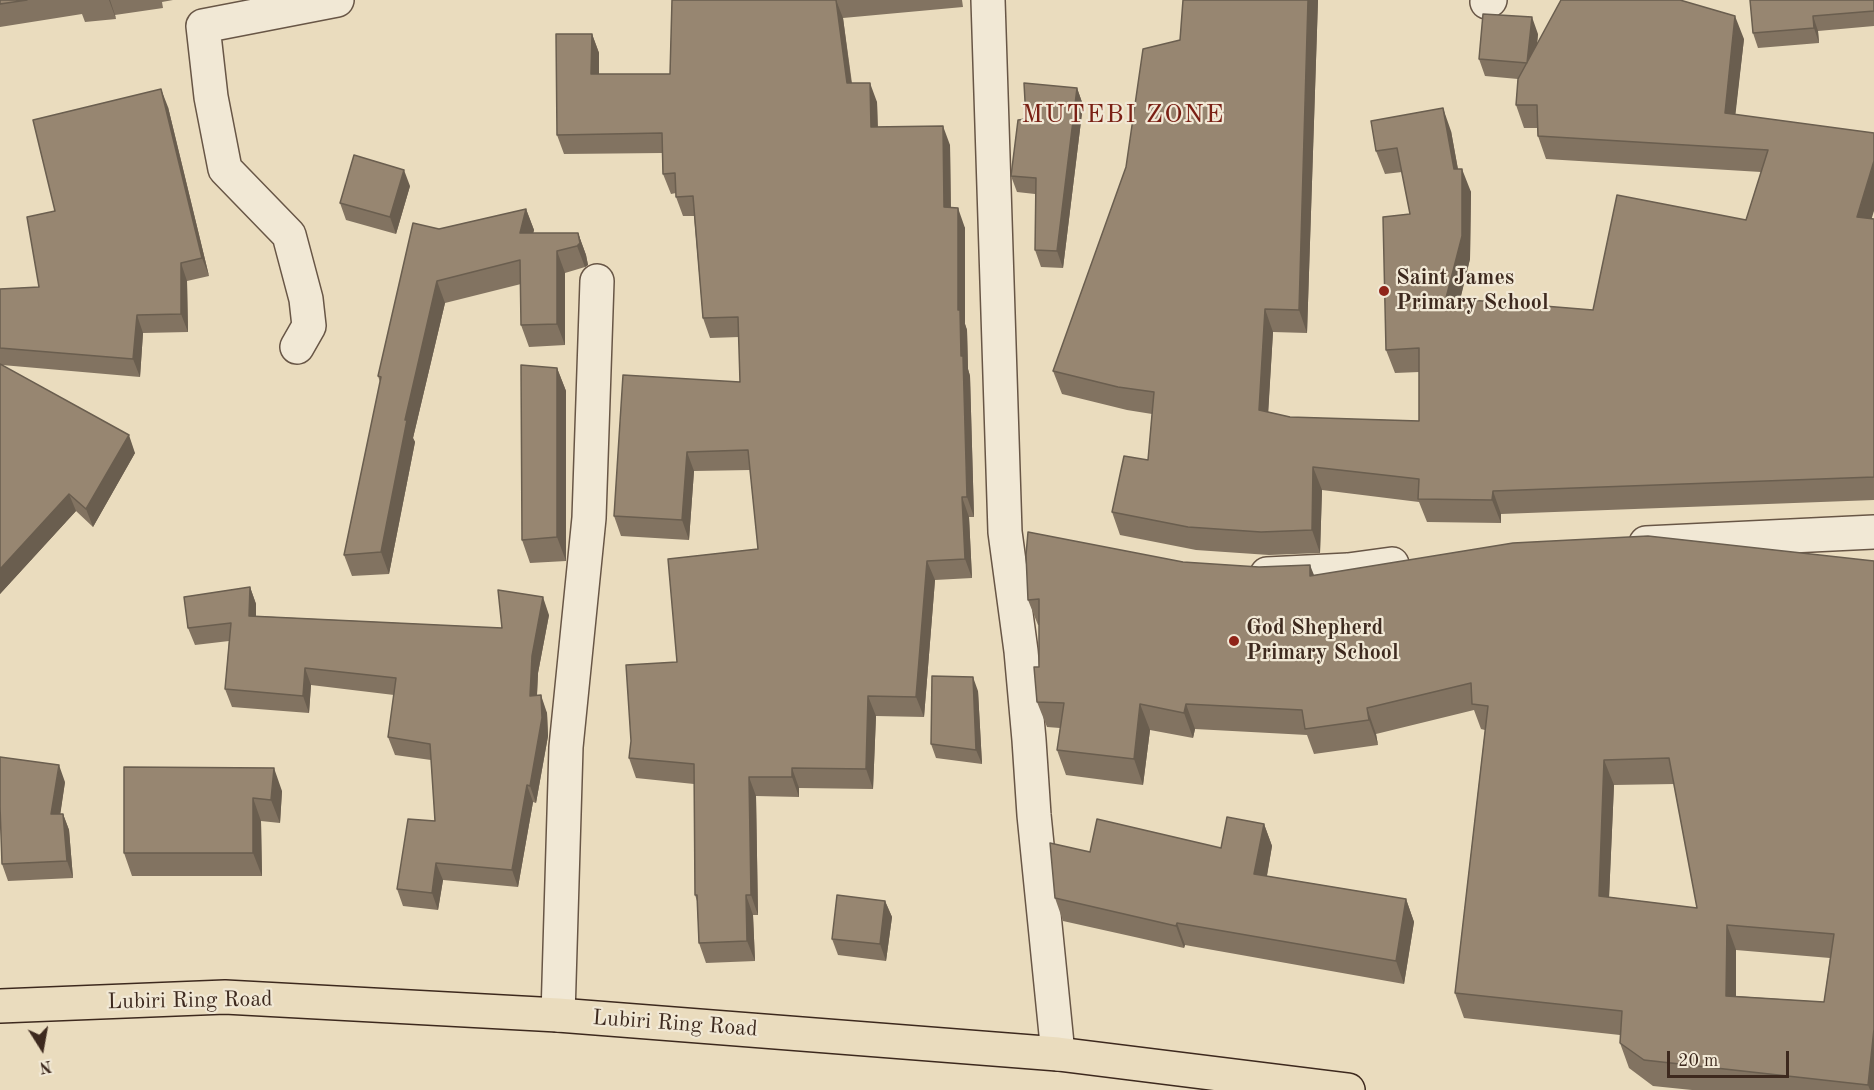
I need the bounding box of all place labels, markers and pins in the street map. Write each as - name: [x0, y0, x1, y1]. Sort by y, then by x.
- place label: Saint James Primary School: [1396, 265, 1549, 316]
- marker: Saint James Primary School: [1377, 284, 1391, 298]
- place label: God Shepherd Primary School: [1246, 615, 1399, 666]
- marker: God Shepherd Primary School: [1227, 634, 1241, 648]

